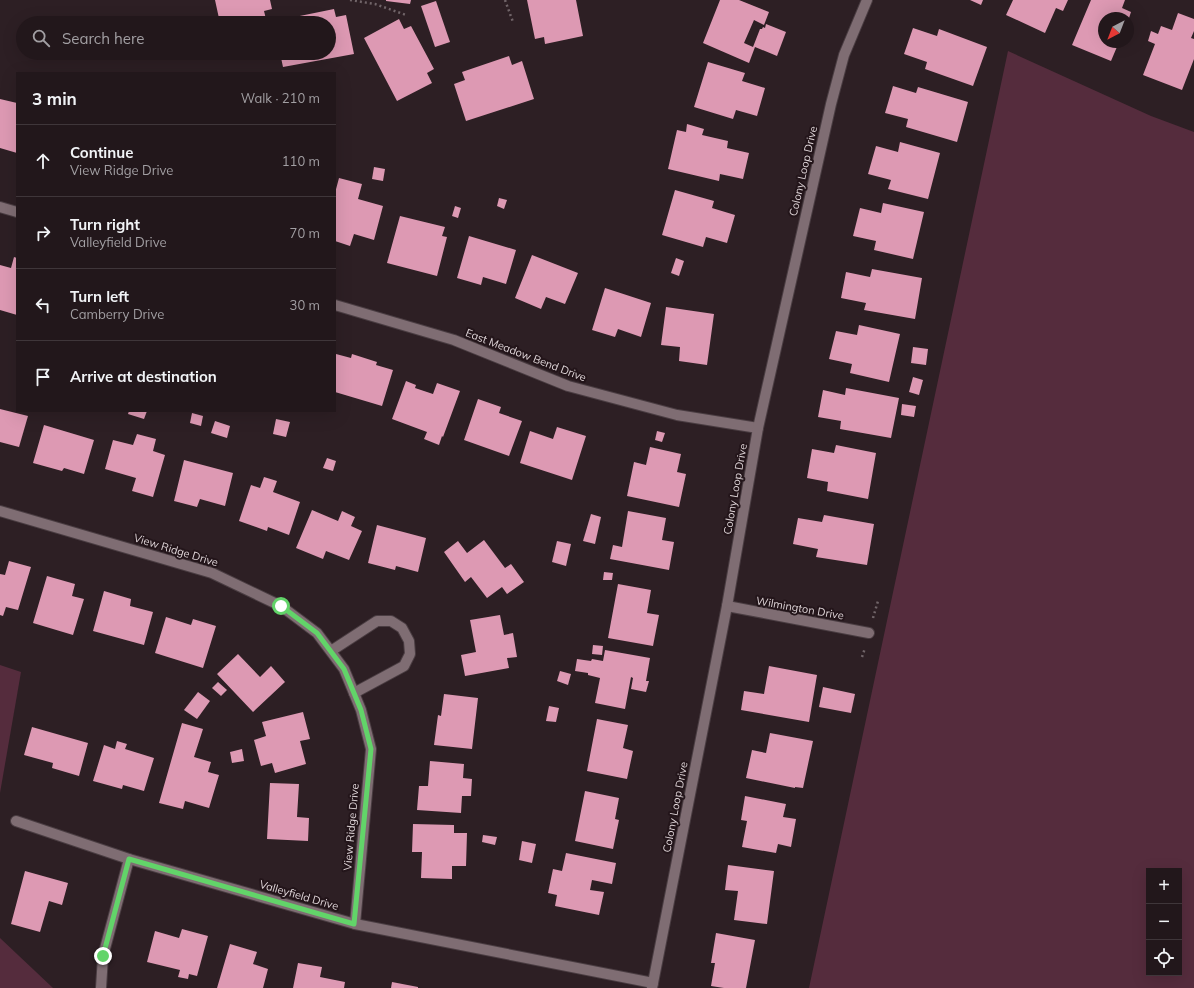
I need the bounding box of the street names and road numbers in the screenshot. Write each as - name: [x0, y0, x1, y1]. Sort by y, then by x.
- street label: Colony Loop Drive: [786, 125, 820, 217]
- street label: East Meadow Bend Drive: [464, 325, 588, 385]
- street label: Colony Loop Drive: [720, 442, 750, 536]
- street label: View Ridge Drive: [132, 531, 220, 569]
- street label: Wilmington Drive: [755, 593, 845, 623]
- street label: Colony Loop Drive: [659, 761, 691, 853]
- street label: View Ridge Drive: [340, 783, 362, 871]
- street label: Valleyfield Drive: [258, 877, 340, 913]

